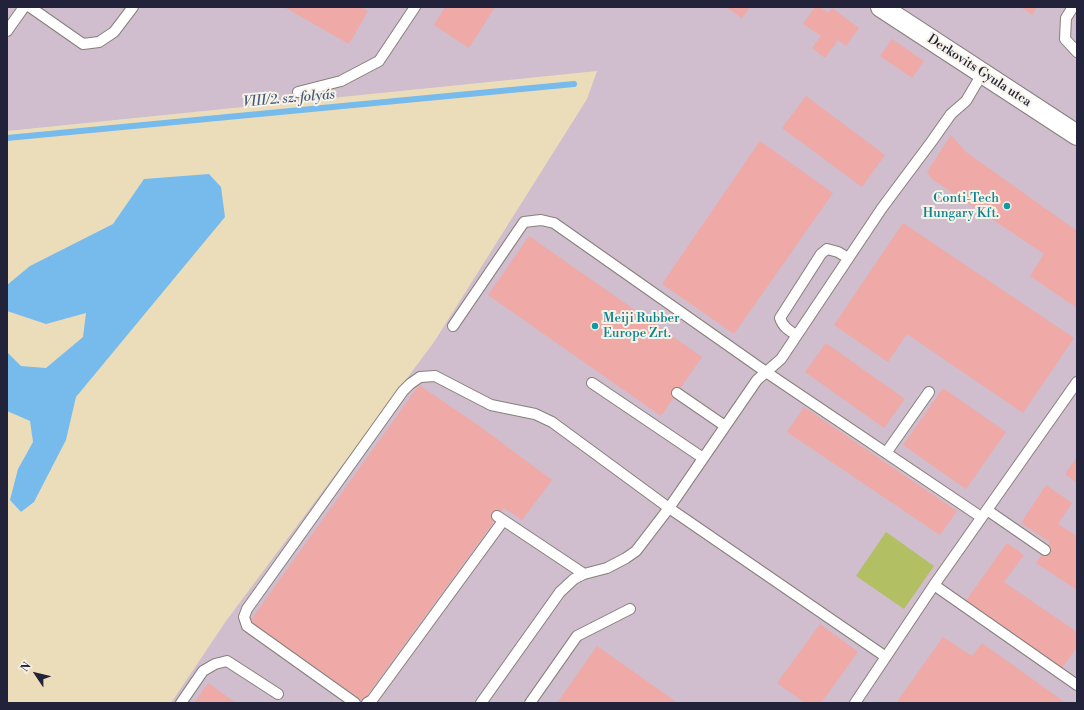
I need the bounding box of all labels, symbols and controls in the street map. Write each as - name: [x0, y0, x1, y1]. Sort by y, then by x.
- street label: Derkovits Gyula utca: [924, 32, 1034, 110]
- water label: VIII/2. sz. folyás: [242, 87, 336, 111]
- place label: Conti-Tech Hungary Kft.: [923, 191, 999, 222]
- marker: Conti-Tech Hungary Kft.: [1002, 201, 1012, 211]
- place label: Meiji Rubber Europe Zrt.: [603, 311, 680, 342]
- marker: Meiji Rubber Europe Zrt.: [590, 321, 600, 331]
- north arrow: [16, 654, 56, 694]
- text: N: [18, 660, 34, 675]

